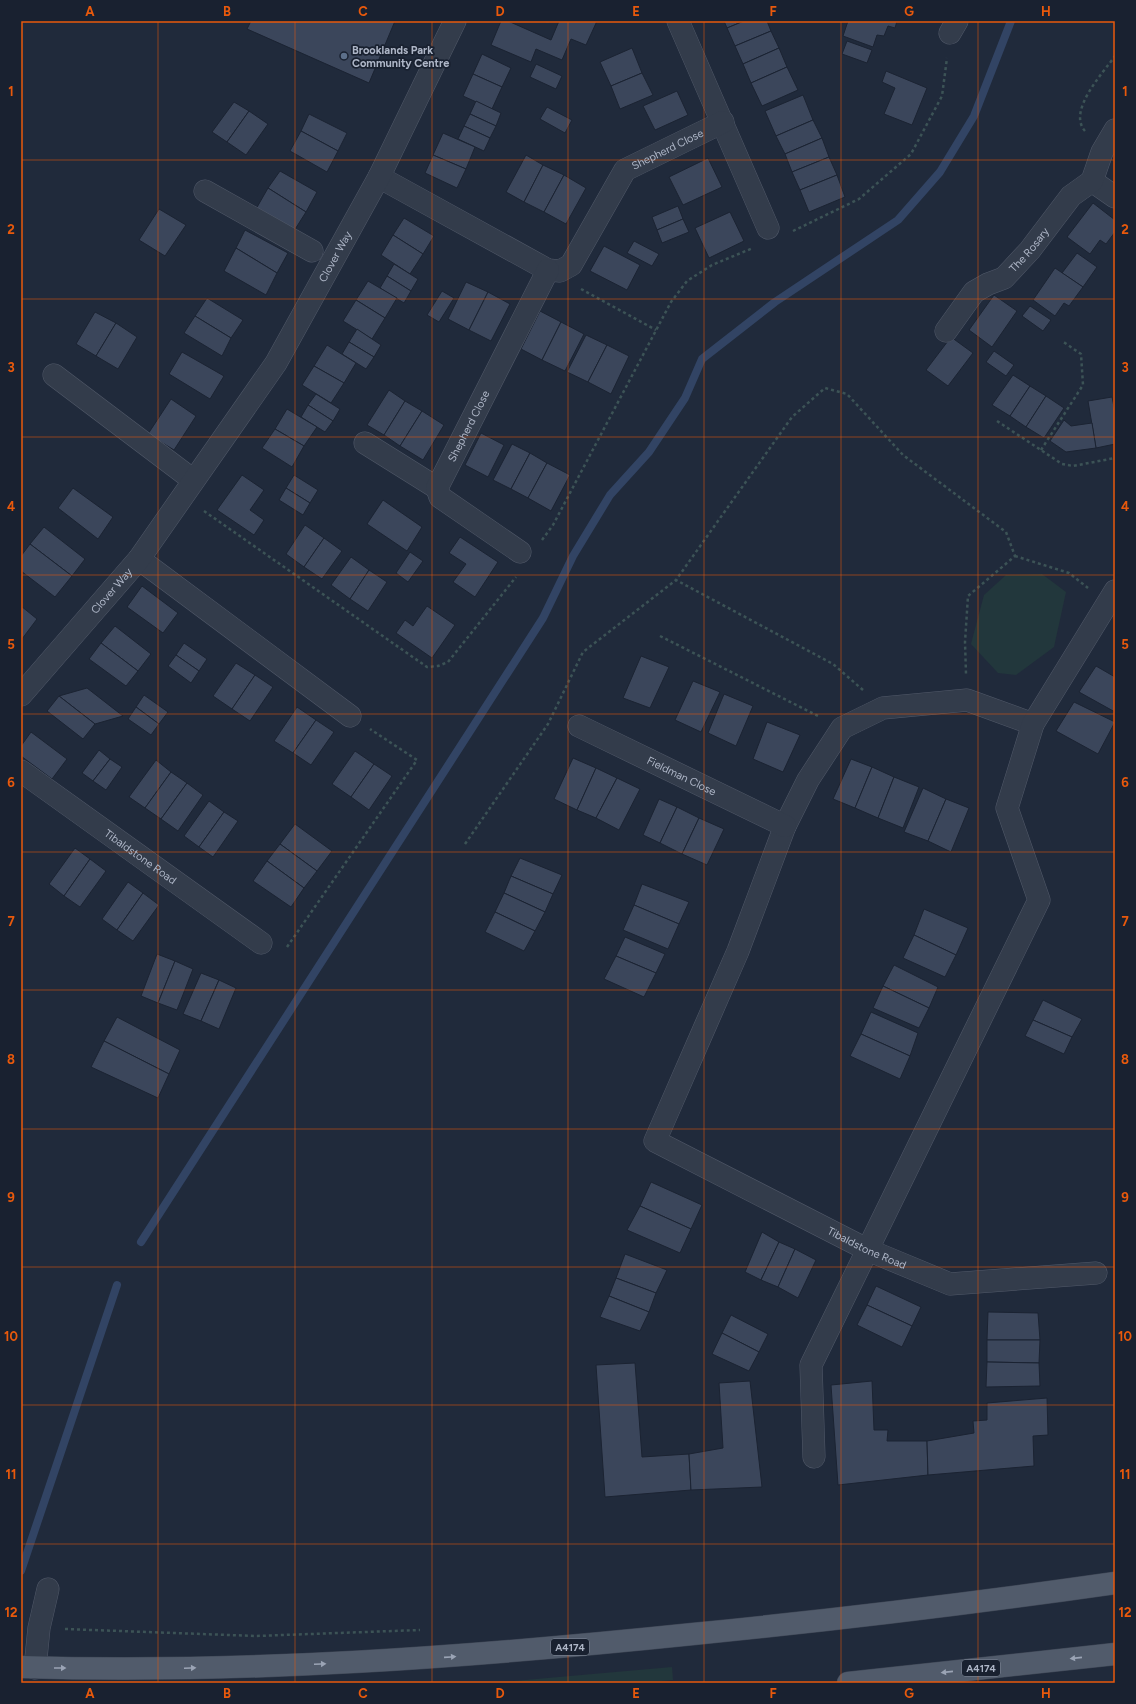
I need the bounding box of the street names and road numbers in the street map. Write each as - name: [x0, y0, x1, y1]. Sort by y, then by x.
- street label: Shepherd Close: [629, 126, 705, 172]
- street label: The Rosary: [1006, 225, 1052, 275]
- street label: Clover Way: [316, 229, 354, 284]
- street label: Shepherd Close: [445, 388, 492, 464]
- street label: Clover Way: [88, 565, 135, 616]
- street label: Fieldman Close: [645, 754, 718, 798]
- street label: Tibaldstone Road: [102, 826, 179, 887]
- street label: Tibaldstone Road: [825, 1224, 908, 1272]
- road number: A4174: [551, 1639, 589, 1655]
- road number: A4174: [962, 1660, 1000, 1676]

